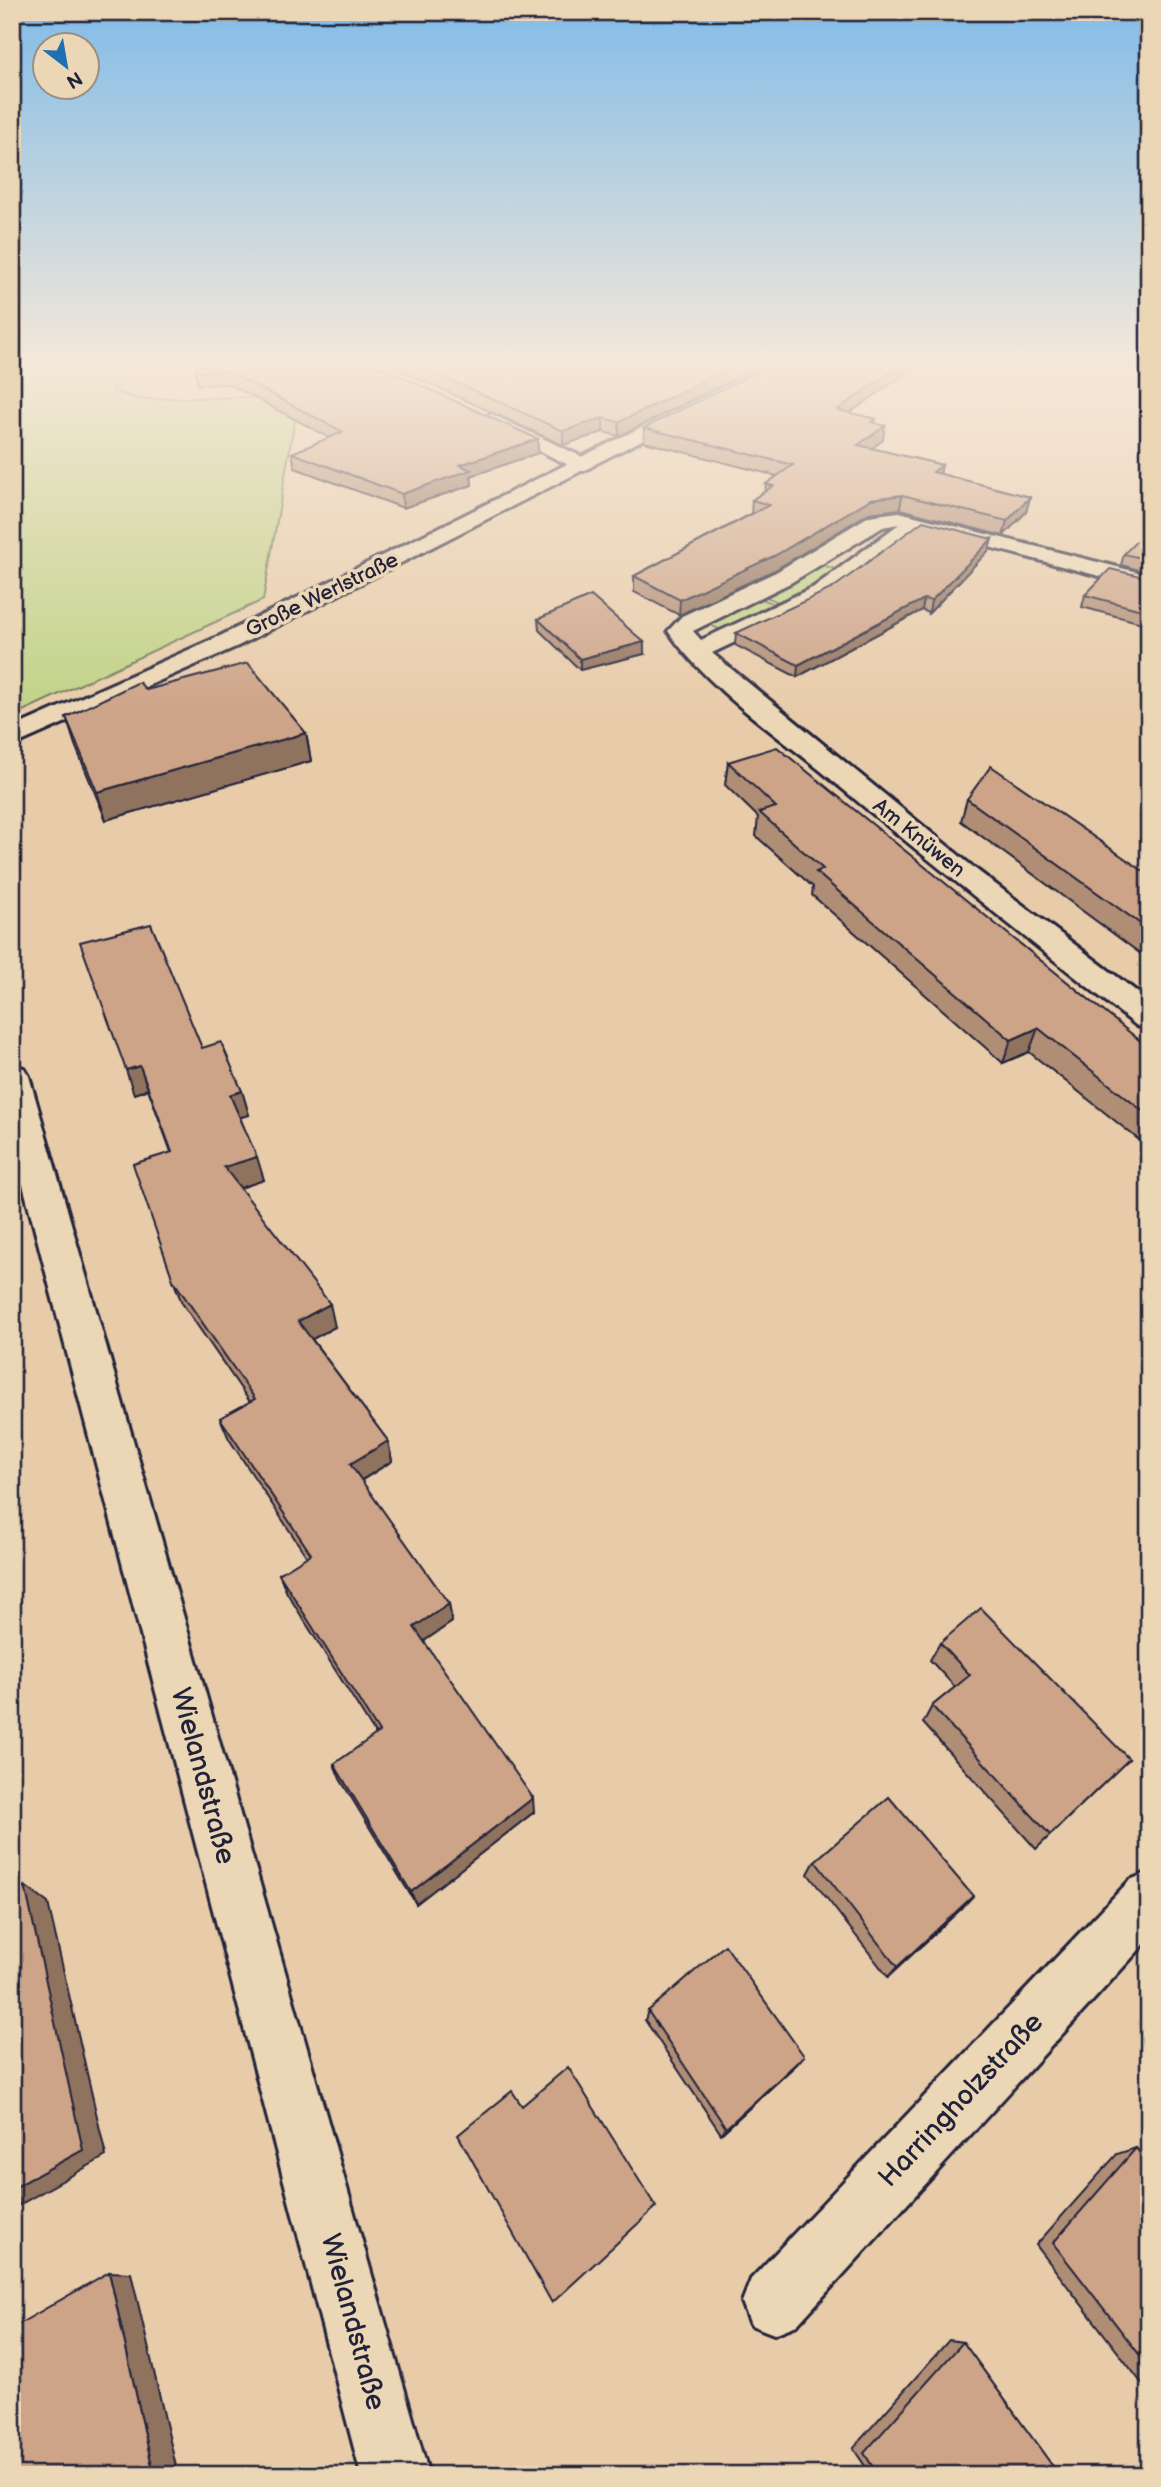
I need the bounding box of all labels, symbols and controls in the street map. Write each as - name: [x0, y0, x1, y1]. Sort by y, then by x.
- north arrow: [32, 32, 102, 102]
- text: N: [62, 66, 86, 93]
- street label: Große Werlstraße: [242, 547, 402, 643]
- street label: Am Knüwen: [868, 793, 970, 883]
- street label: Wielandstraße: [164, 1684, 242, 1868]
- street label: Harringholzstraße: [872, 2006, 1050, 2194]
- street label: Wielandstraße: [314, 2230, 392, 2414]

